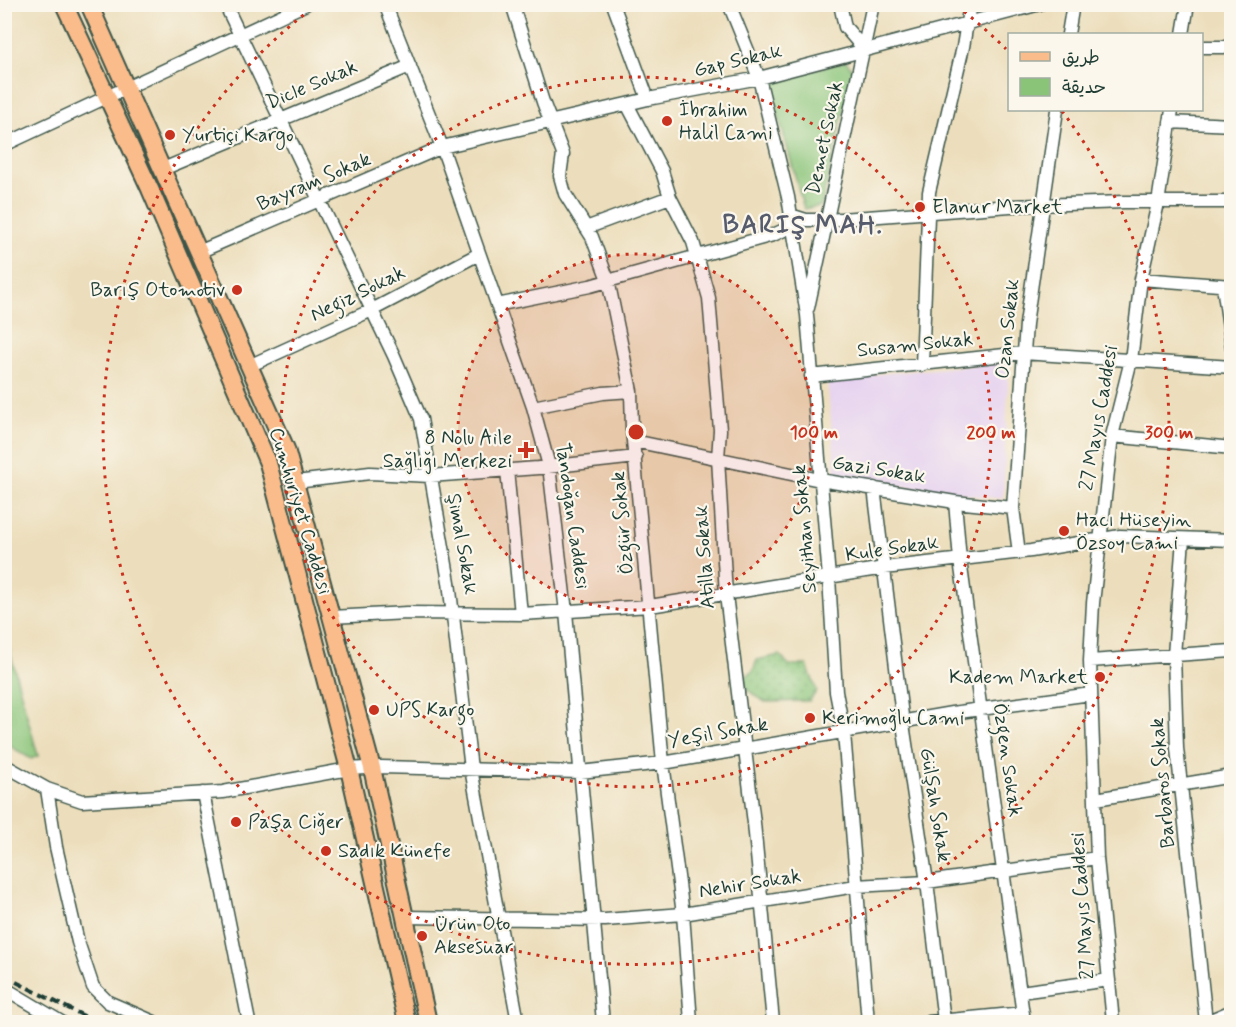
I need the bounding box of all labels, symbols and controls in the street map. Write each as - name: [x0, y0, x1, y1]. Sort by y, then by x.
- legend: [1008, 33, 1203, 111]
- street label: Gap Sokak: [691, 38, 785, 84]
- text: طريق: [1062, 46, 1100, 70]
- street label: Dicle Sokak: [262, 54, 362, 116]
- text: حديقة: [1062, 76, 1106, 100]
- street label: Demet Sokak: [800, 78, 850, 197]
- place label: İbrahim Halil Cami: [679, 97, 773, 147]
- marker: İbrahim Halil Cami: [660, 114, 674, 128]
- place label: Yurtiçi Kargo: [182, 122, 294, 150]
- marker: Yurtiçi Kargo: [163, 128, 177, 142]
- street label: Bayram Sokak: [253, 146, 375, 218]
- place label: Elanur Market: [932, 194, 1063, 221]
- marker: Elanur Market: [913, 200, 927, 214]
- district label: BARIŞ MAH.: [723, 209, 883, 243]
- street label: Negiz Sokak: [306, 259, 411, 330]
- place label: Barış Otomotiv: [90, 277, 225, 304]
- street label: Ozan Sokak: [989, 278, 1027, 380]
- marker: Barış Otomotiv: [230, 283, 244, 297]
- street label: Susam Sokak: [856, 325, 974, 365]
- street label: 27 Mayıs Caddesi: [1073, 343, 1125, 493]
- text: 100 m: [790, 421, 838, 445]
- text: 200 m: [966, 421, 1016, 445]
- text: 300 m: [1145, 421, 1193, 445]
- centre of rings: [626, 422, 646, 442]
- street label: Cumhuriyet Caddesi: [262, 424, 338, 598]
- place label: 8 Nolu Aile Sağlığı Merkezi: [383, 425, 512, 475]
- marker: 8 Nolu Aile Sağlığı Merkezi: [517, 441, 535, 459]
- street label: Tandoğan Caddesi: [548, 441, 596, 591]
- street label: Gazi Sokak: [830, 449, 928, 491]
- street label: Seyithan Sokak: [786, 463, 824, 595]
- street label: Özgür Sokak: [605, 470, 643, 576]
- street label: Şimal Sokak: [440, 491, 484, 597]
- street label: Atilla Sokak: [688, 504, 722, 610]
- place label: Hacı Hüseyin Özsoy Cami: [1076, 507, 1191, 557]
- marker: Hacı Hüseyin Özsoy Cami: [1057, 524, 1071, 538]
- street label: Kule Sokak: [844, 529, 940, 569]
- place label: Kadem Market: [949, 664, 1088, 691]
- marker: Kadem Market: [1093, 670, 1107, 684]
- place label: UPS Kargo: [386, 697, 474, 726]
- street label: Özgen Sokak: [984, 701, 1028, 819]
- marker: UPS Kargo: [367, 703, 381, 717]
- place label: Kerimoğlu Cami: [822, 705, 964, 732]
- street label: Yeşil Sokak: [666, 711, 770, 755]
- marker: Kerimoğlu Cami: [803, 711, 817, 725]
- street label: Barbaros Sokak: [1144, 717, 1182, 849]
- street label: Gülşah Sokak: [913, 746, 957, 864]
- place label: Paşa Ciğer: [248, 809, 344, 836]
- marker: Paşa Ciğer: [229, 815, 243, 829]
- street label: 27 Mayıs Caddesi: [1064, 832, 1102, 980]
- place label: Sadık Künefe: [338, 838, 451, 865]
- marker: Sadık Künefe: [319, 844, 333, 858]
- street label: Nehir Sokak: [697, 863, 803, 905]
- place label: Ürün Oto Aksesuar: [434, 911, 513, 961]
- marker: Ürün Oto Aksesuar: [415, 929, 429, 943]

